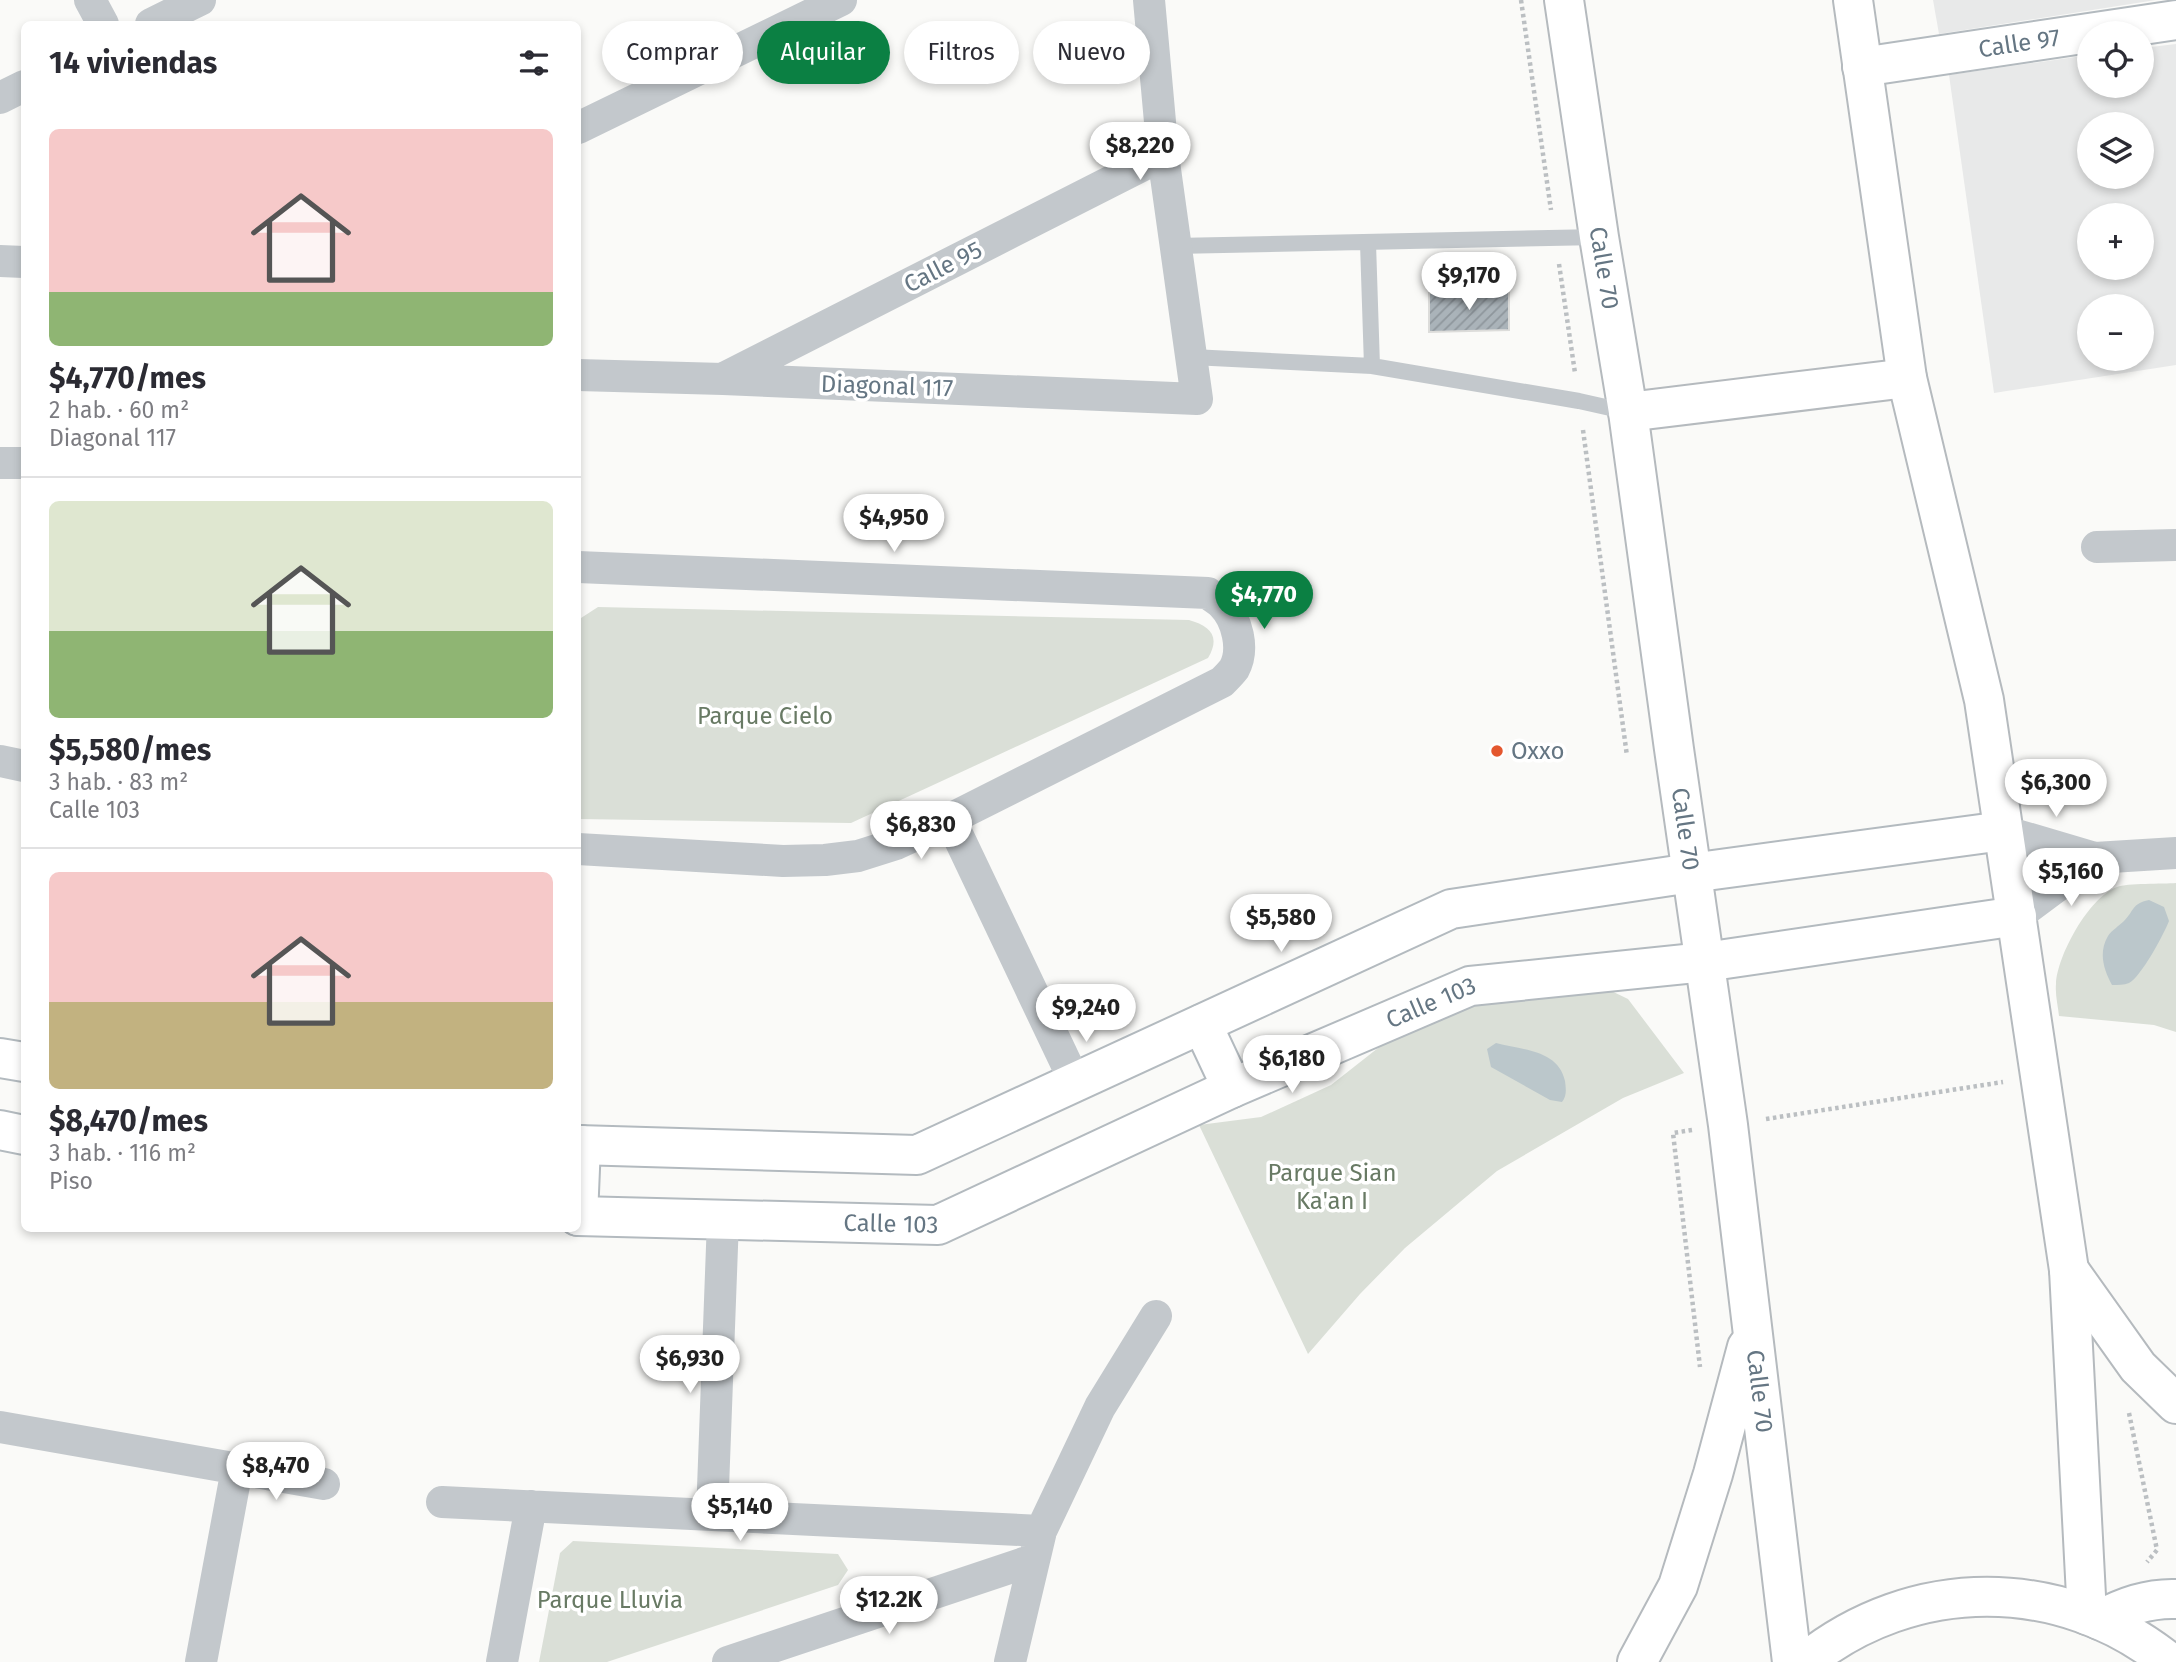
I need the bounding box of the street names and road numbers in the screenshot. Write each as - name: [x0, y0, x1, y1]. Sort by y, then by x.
- street label: Calle 97: [1976, 24, 2062, 63]
- street label: Calle 70: [1584, 225, 1625, 311]
- street label: Calle 95: [899, 235, 987, 299]
- street label: Diagonal 117: [820, 370, 954, 402]
- street label: Calle 70: [1666, 786, 1705, 872]
- street label: Calle 103: [1382, 971, 1480, 1034]
- street label: Calle 103: [843, 1209, 939, 1239]
- street label: Calle 70: [1741, 1348, 1779, 1434]

